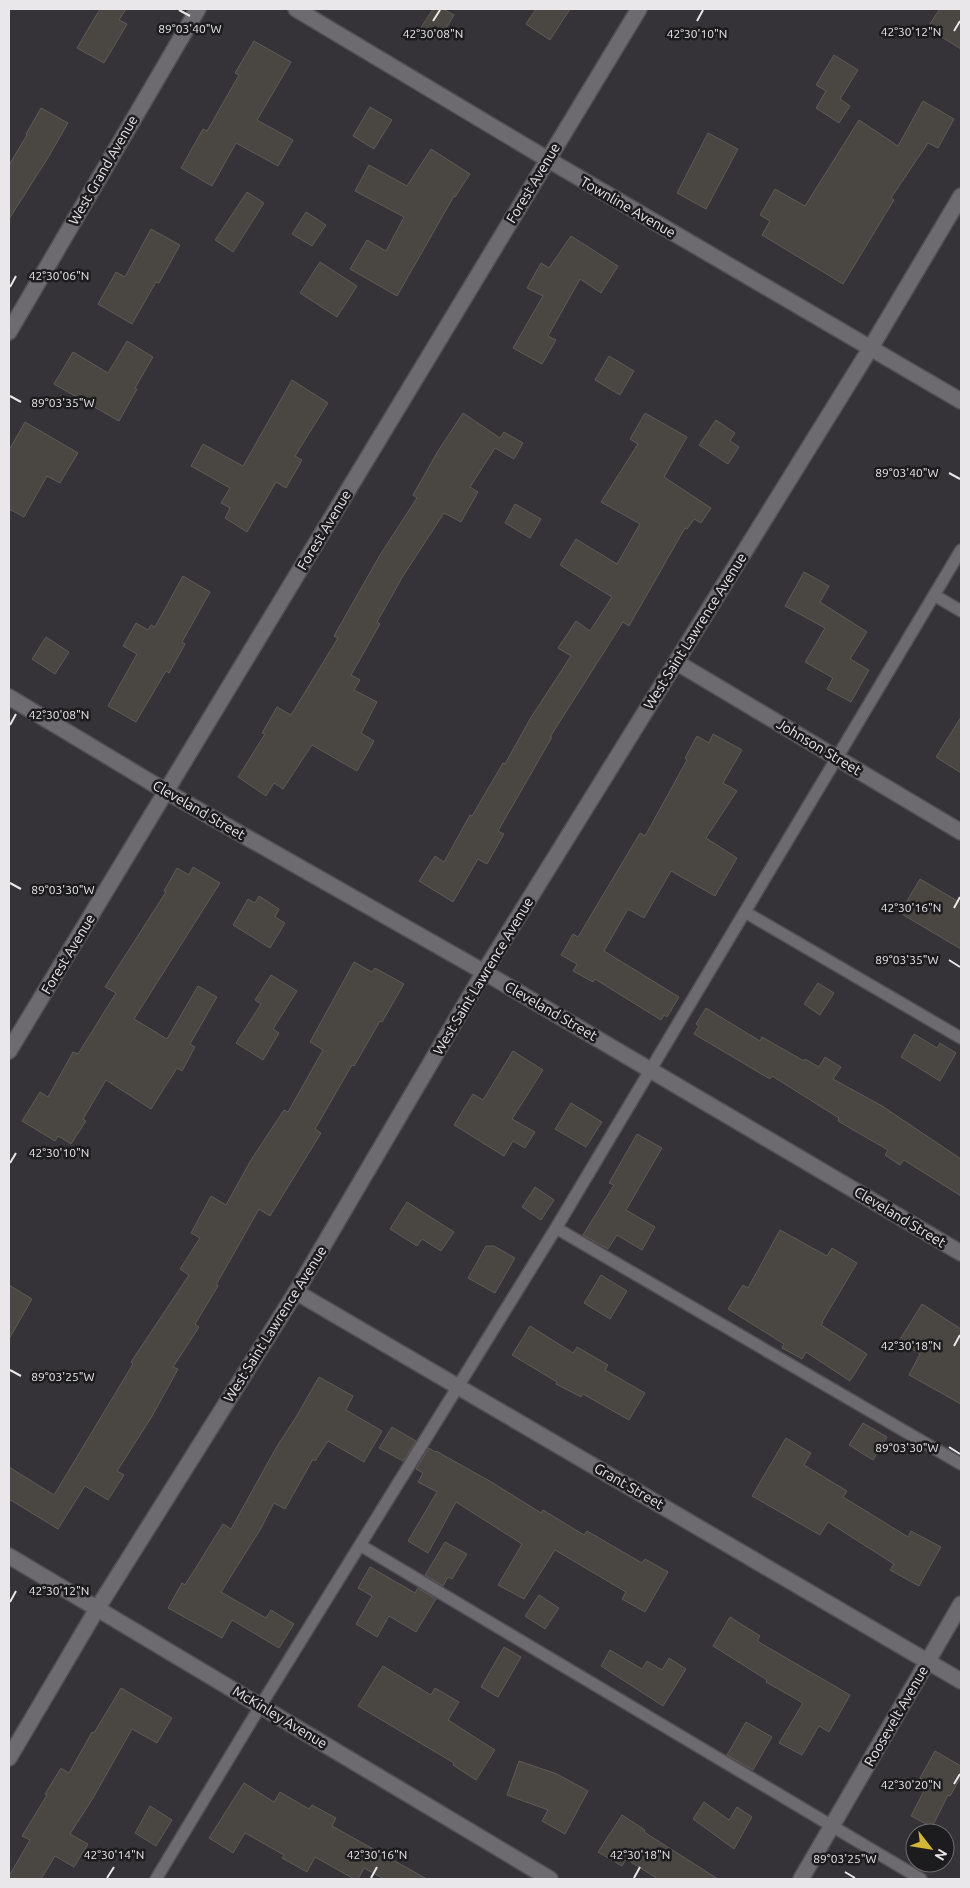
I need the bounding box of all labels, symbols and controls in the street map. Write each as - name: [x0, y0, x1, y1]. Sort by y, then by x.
- text: 89°03'40"W: [158, 22, 222, 35]
- text: 42°30'12"N: [881, 25, 941, 38]
- text: 42°30'08"N: [403, 27, 463, 40]
- text: 42°30'10"N: [667, 27, 727, 40]
- street label: West Grand Avenue: [65, 112, 141, 228]
- street label: Forest Avenue: [503, 140, 563, 226]
- street label: Townline Avenue: [578, 173, 678, 241]
- text: 42°30'06"N: [29, 269, 89, 282]
- text: 89°03'35"W: [31, 396, 95, 409]
- text: 89°03'40"W: [875, 466, 939, 479]
- street label: Forest Avenue: [294, 487, 354, 573]
- street label: West Saint Lawrence Avenue: [640, 550, 750, 712]
- text: 42°30'08"N: [29, 708, 89, 721]
- street label: Johnson Street: [774, 716, 865, 779]
- street label: Cleveland Street: [150, 777, 248, 843]
- text: 89°03'30"W: [31, 883, 95, 896]
- street label: West Saint Lawrence Avenue: [430, 894, 536, 1058]
- text: 42°30'16"N: [881, 901, 941, 914]
- street label: Forest Avenue: [38, 911, 98, 997]
- text: 89°03'35"W: [875, 953, 939, 966]
- street label: Cleveland Street: [502, 978, 600, 1044]
- text: 42°30'10"N: [29, 1146, 89, 1159]
- street label: Cleveland Street: [851, 1183, 949, 1251]
- street label: West Saint Lawrence Avenue: [220, 1243, 330, 1405]
- text: 42°30'18"N: [881, 1339, 941, 1352]
- text: 89°03'25"W: [31, 1370, 95, 1383]
- text: 89°03'30"W: [875, 1441, 939, 1454]
- street label: Grant Street: [591, 1460, 667, 1513]
- text: 42°30'12"N: [29, 1584, 89, 1597]
- street label: Roosevelt Avenue: [861, 1663, 931, 1769]
- street label: McKinley Avenue: [230, 1682, 330, 1752]
- text: 42°30'20"N: [881, 1778, 941, 1791]
- north arrow: [905, 1823, 955, 1873]
- text: N: [932, 1846, 951, 1863]
- text: 42°30'14"N: [84, 1848, 144, 1861]
- text: 42°30'16"N: [347, 1848, 407, 1861]
- text: 42°30'18"N: [610, 1848, 670, 1861]
- text: 89°03'25"W: [813, 1852, 877, 1865]

